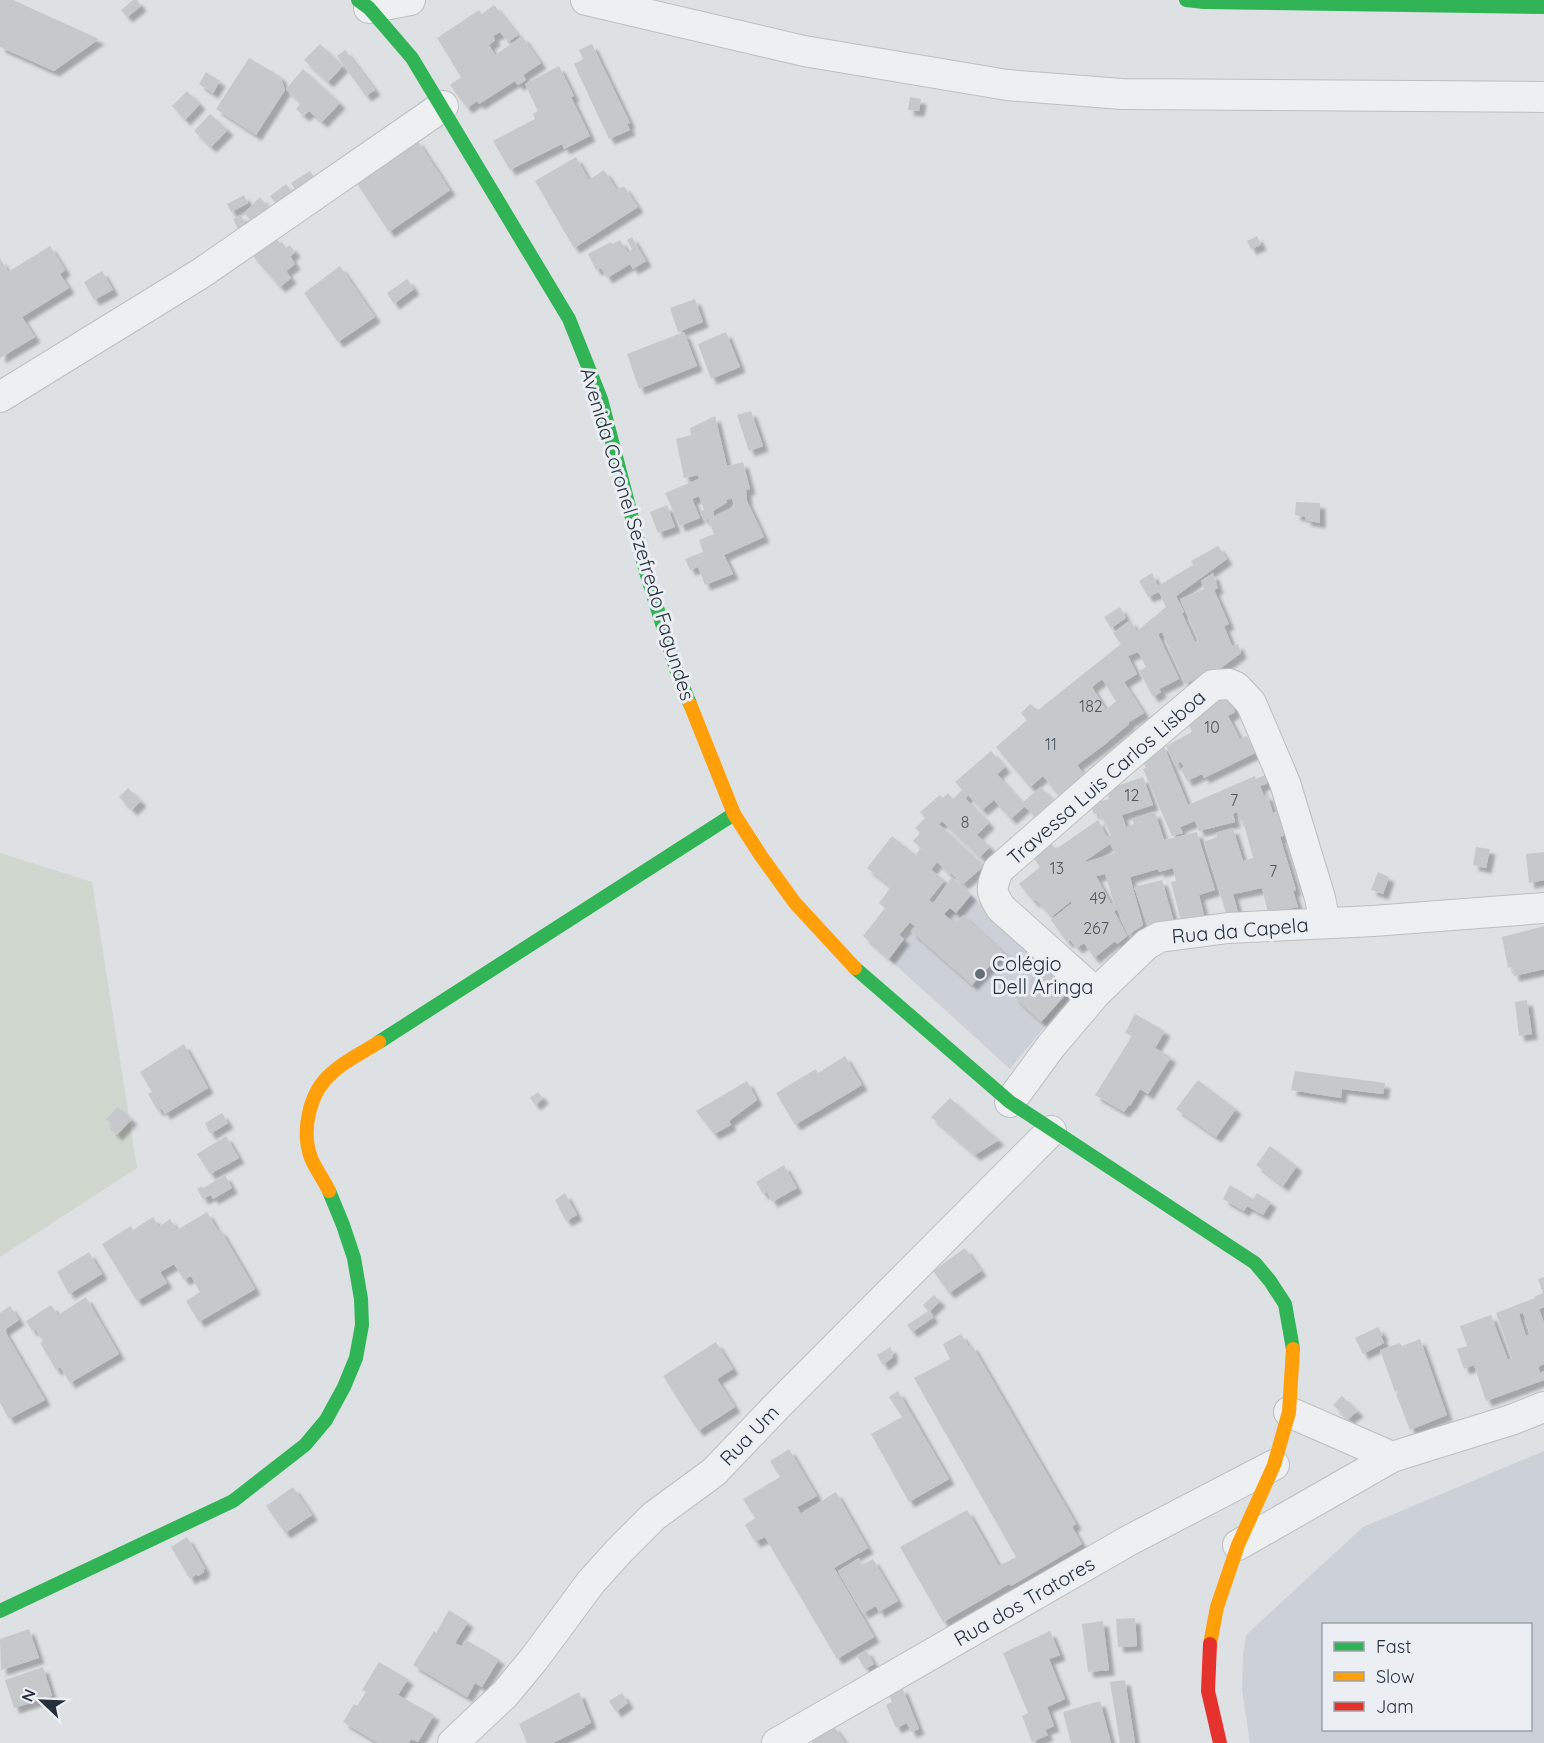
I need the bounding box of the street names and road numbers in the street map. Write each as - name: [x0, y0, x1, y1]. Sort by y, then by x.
- street label: Avenida Coronel Sezefredo Fagundes: [575, 365, 701, 703]
- street label: Travessa Luis Carlos Lisboa: [1002, 684, 1210, 870]
- street label: Rua da Capela: [1171, 912, 1309, 948]
- street label: Rua Um: [714, 1399, 784, 1471]
- street label: Rua dos Tratores: [949, 1551, 1099, 1651]

